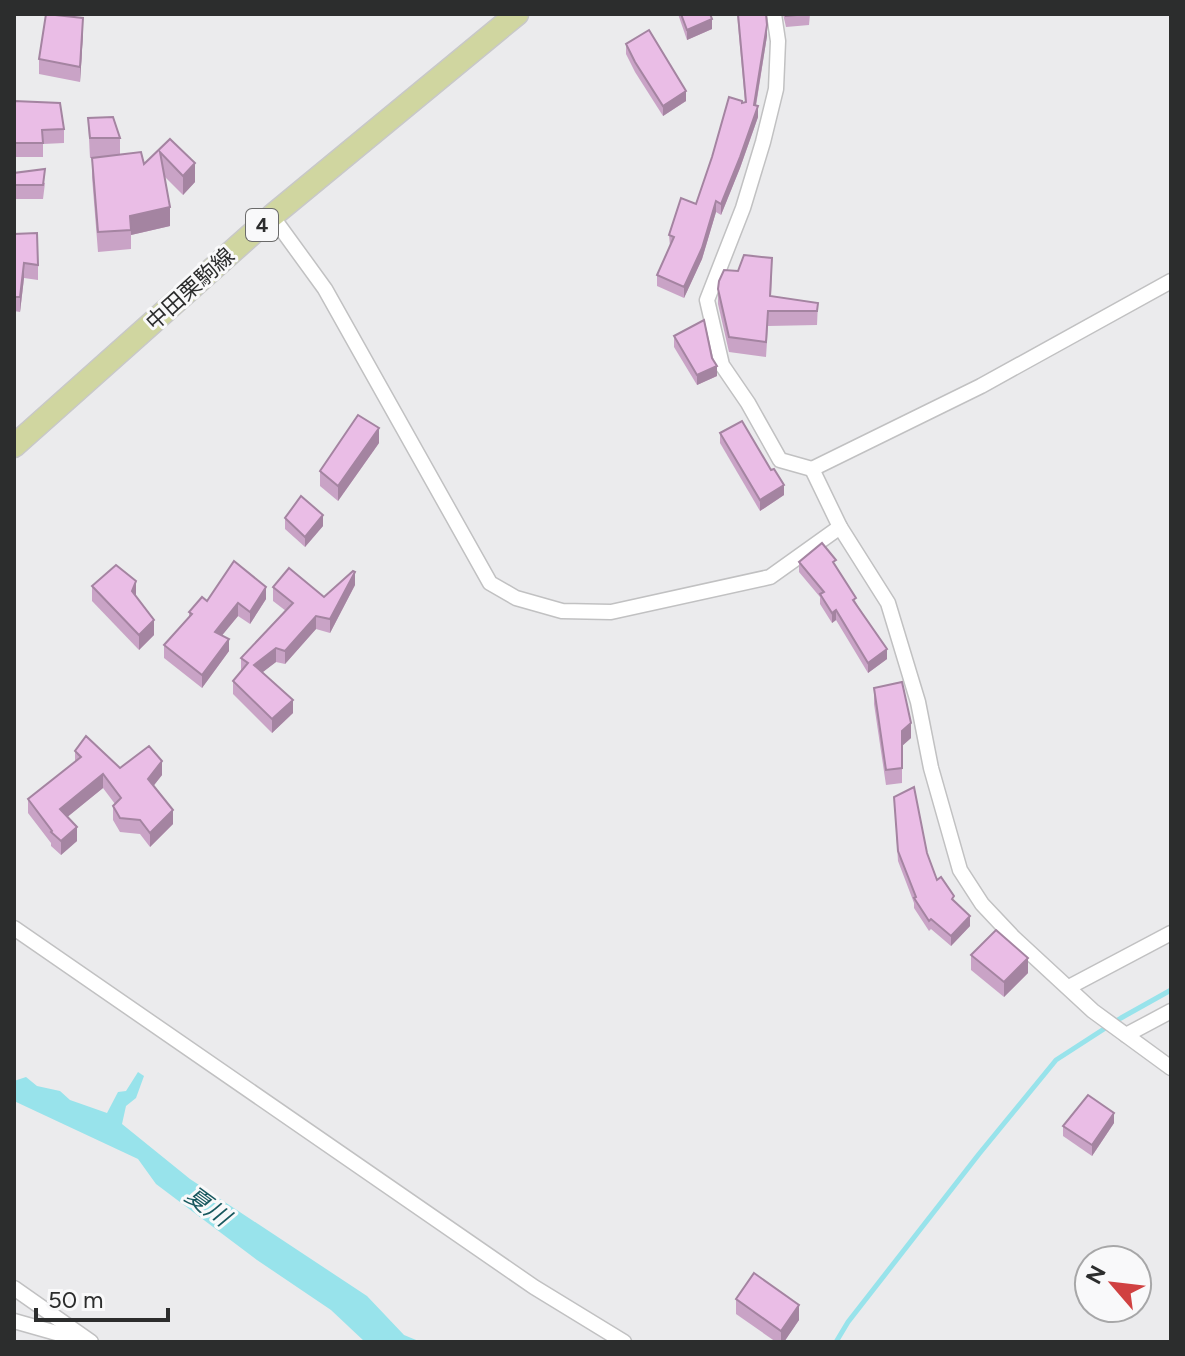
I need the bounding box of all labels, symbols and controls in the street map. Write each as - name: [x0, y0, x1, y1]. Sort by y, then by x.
- road number: 4: [246, 209, 278, 241]
- street label: 中田栗駒線: [140, 242, 240, 336]
- water label: 夏川: [180, 1180, 238, 1234]
- north arrow: [1073, 1244, 1153, 1324]
- text: N: [1080, 1261, 1112, 1289]
- scale bar: [36, 1272, 168, 1322]
- text: 50 m: [48, 1285, 104, 1314]

